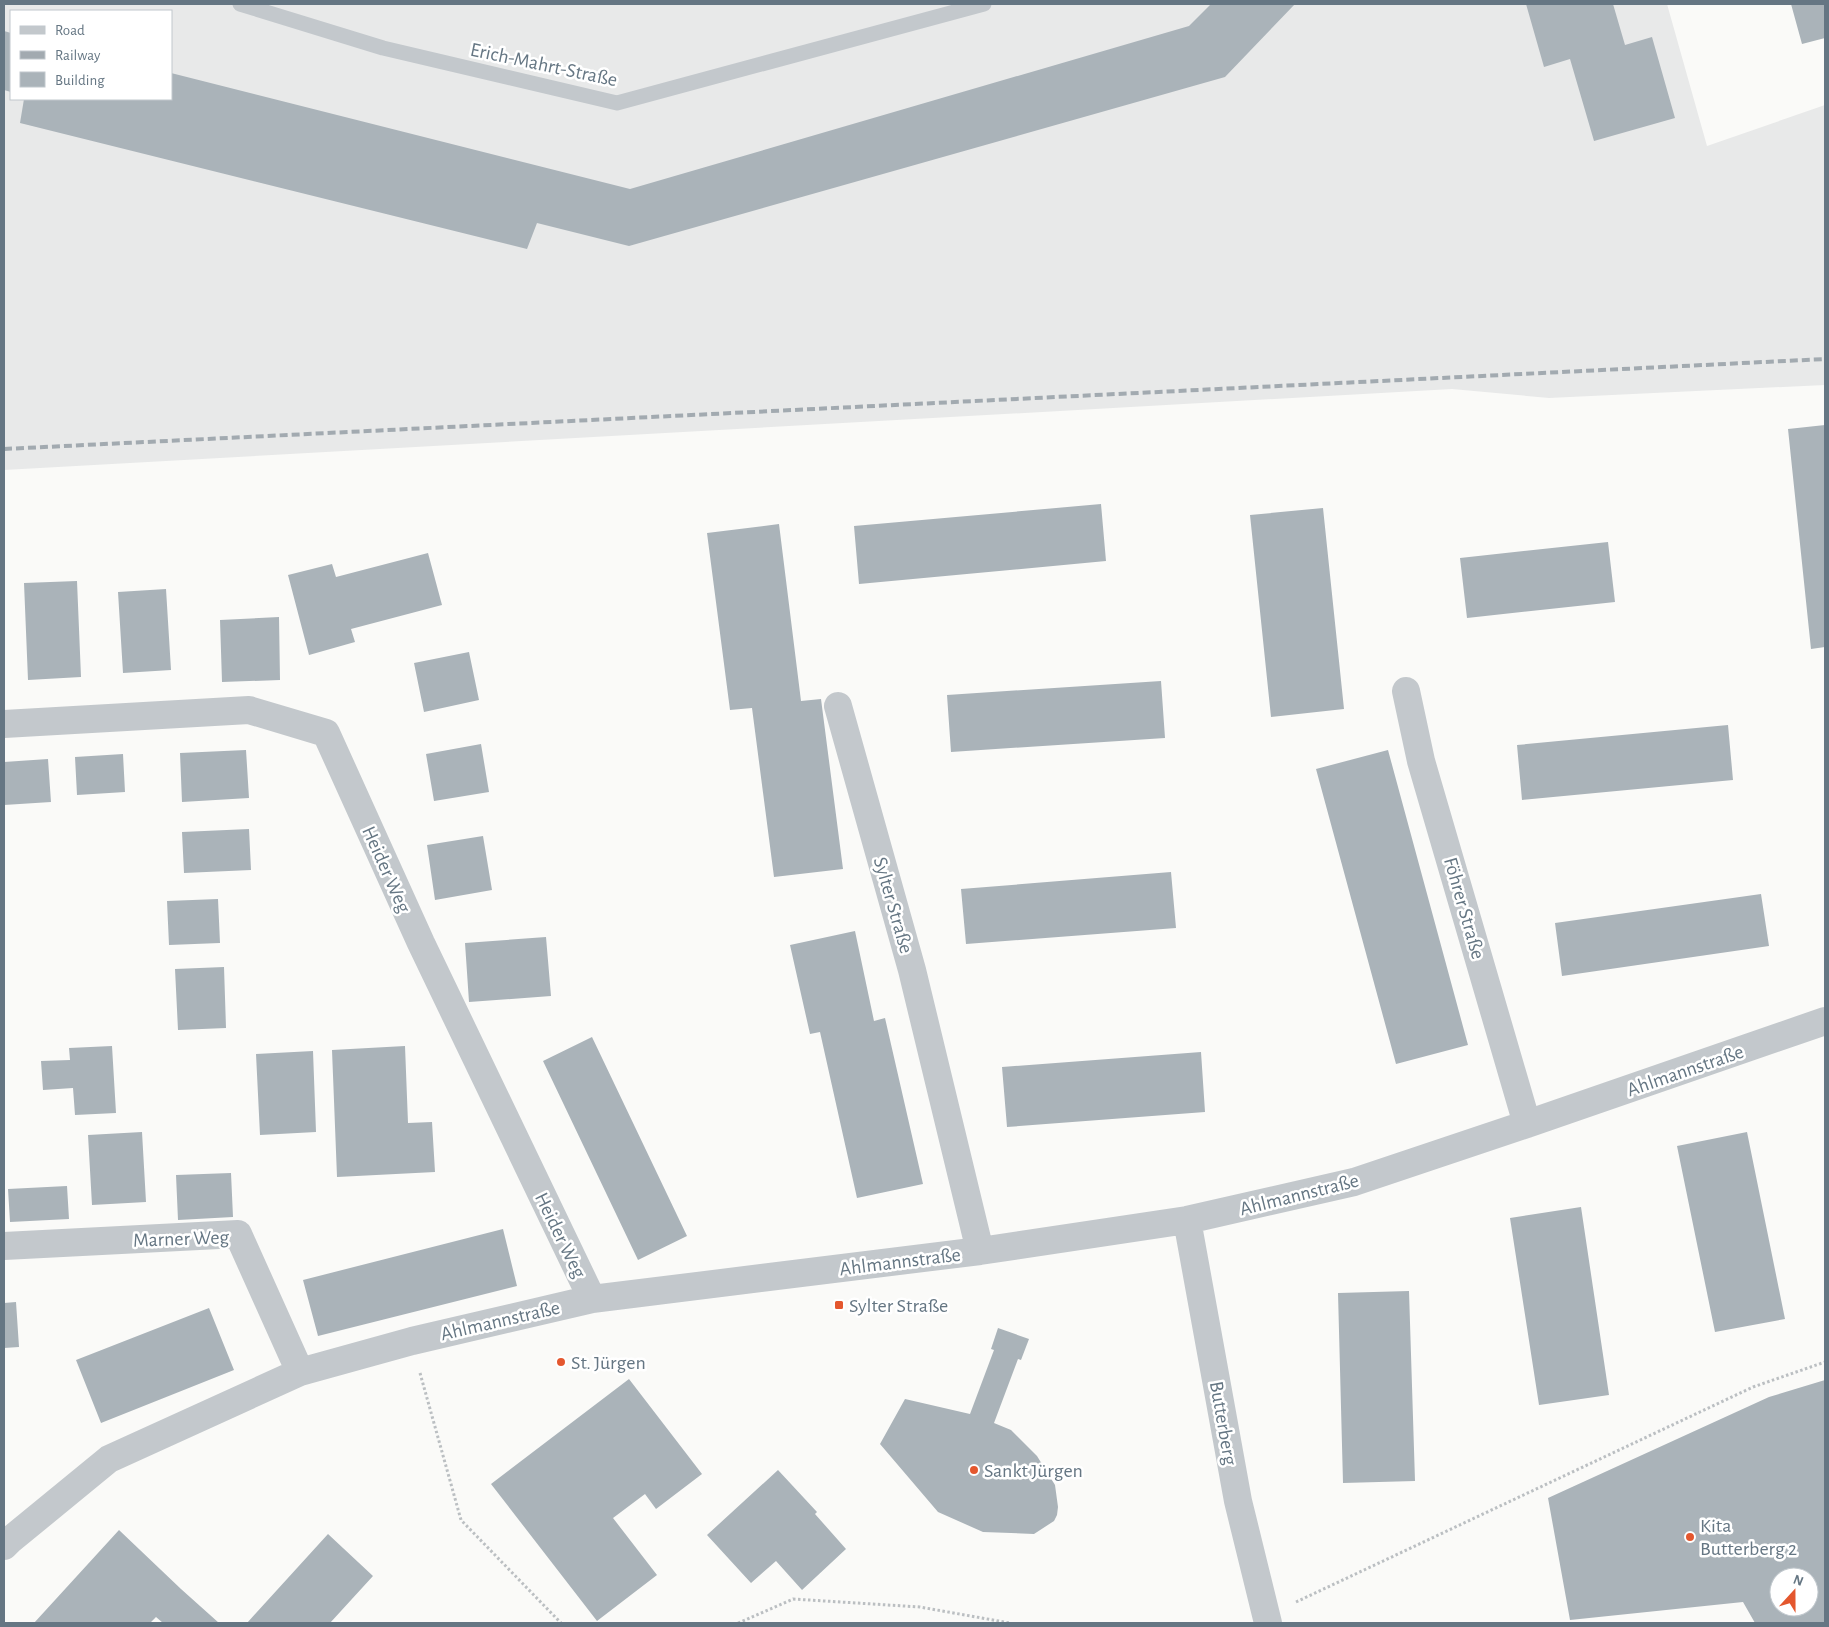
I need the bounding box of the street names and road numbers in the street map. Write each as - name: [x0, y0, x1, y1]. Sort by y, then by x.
- street label: Erich-Mahrt-Straße: [468, 40, 619, 90]
- street label: Heider Weg: [358, 823, 414, 916]
- street label: Sylter Straße: [870, 855, 916, 956]
- street label: Föhrer Straße: [1440, 855, 1488, 962]
- street label: Ahlmannstraße: [1624, 1042, 1746, 1100]
- street label: Ahlmannstraße: [1238, 1171, 1361, 1219]
- street label: Heider Weg: [531, 1190, 589, 1282]
- street label: Marner Weg: [133, 1227, 230, 1251]
- street label: Ahlmannstraße: [838, 1245, 962, 1279]
- street label: Ahlmannstraße: [439, 1298, 562, 1344]
- street label: Butterberg: [1206, 1380, 1240, 1467]

